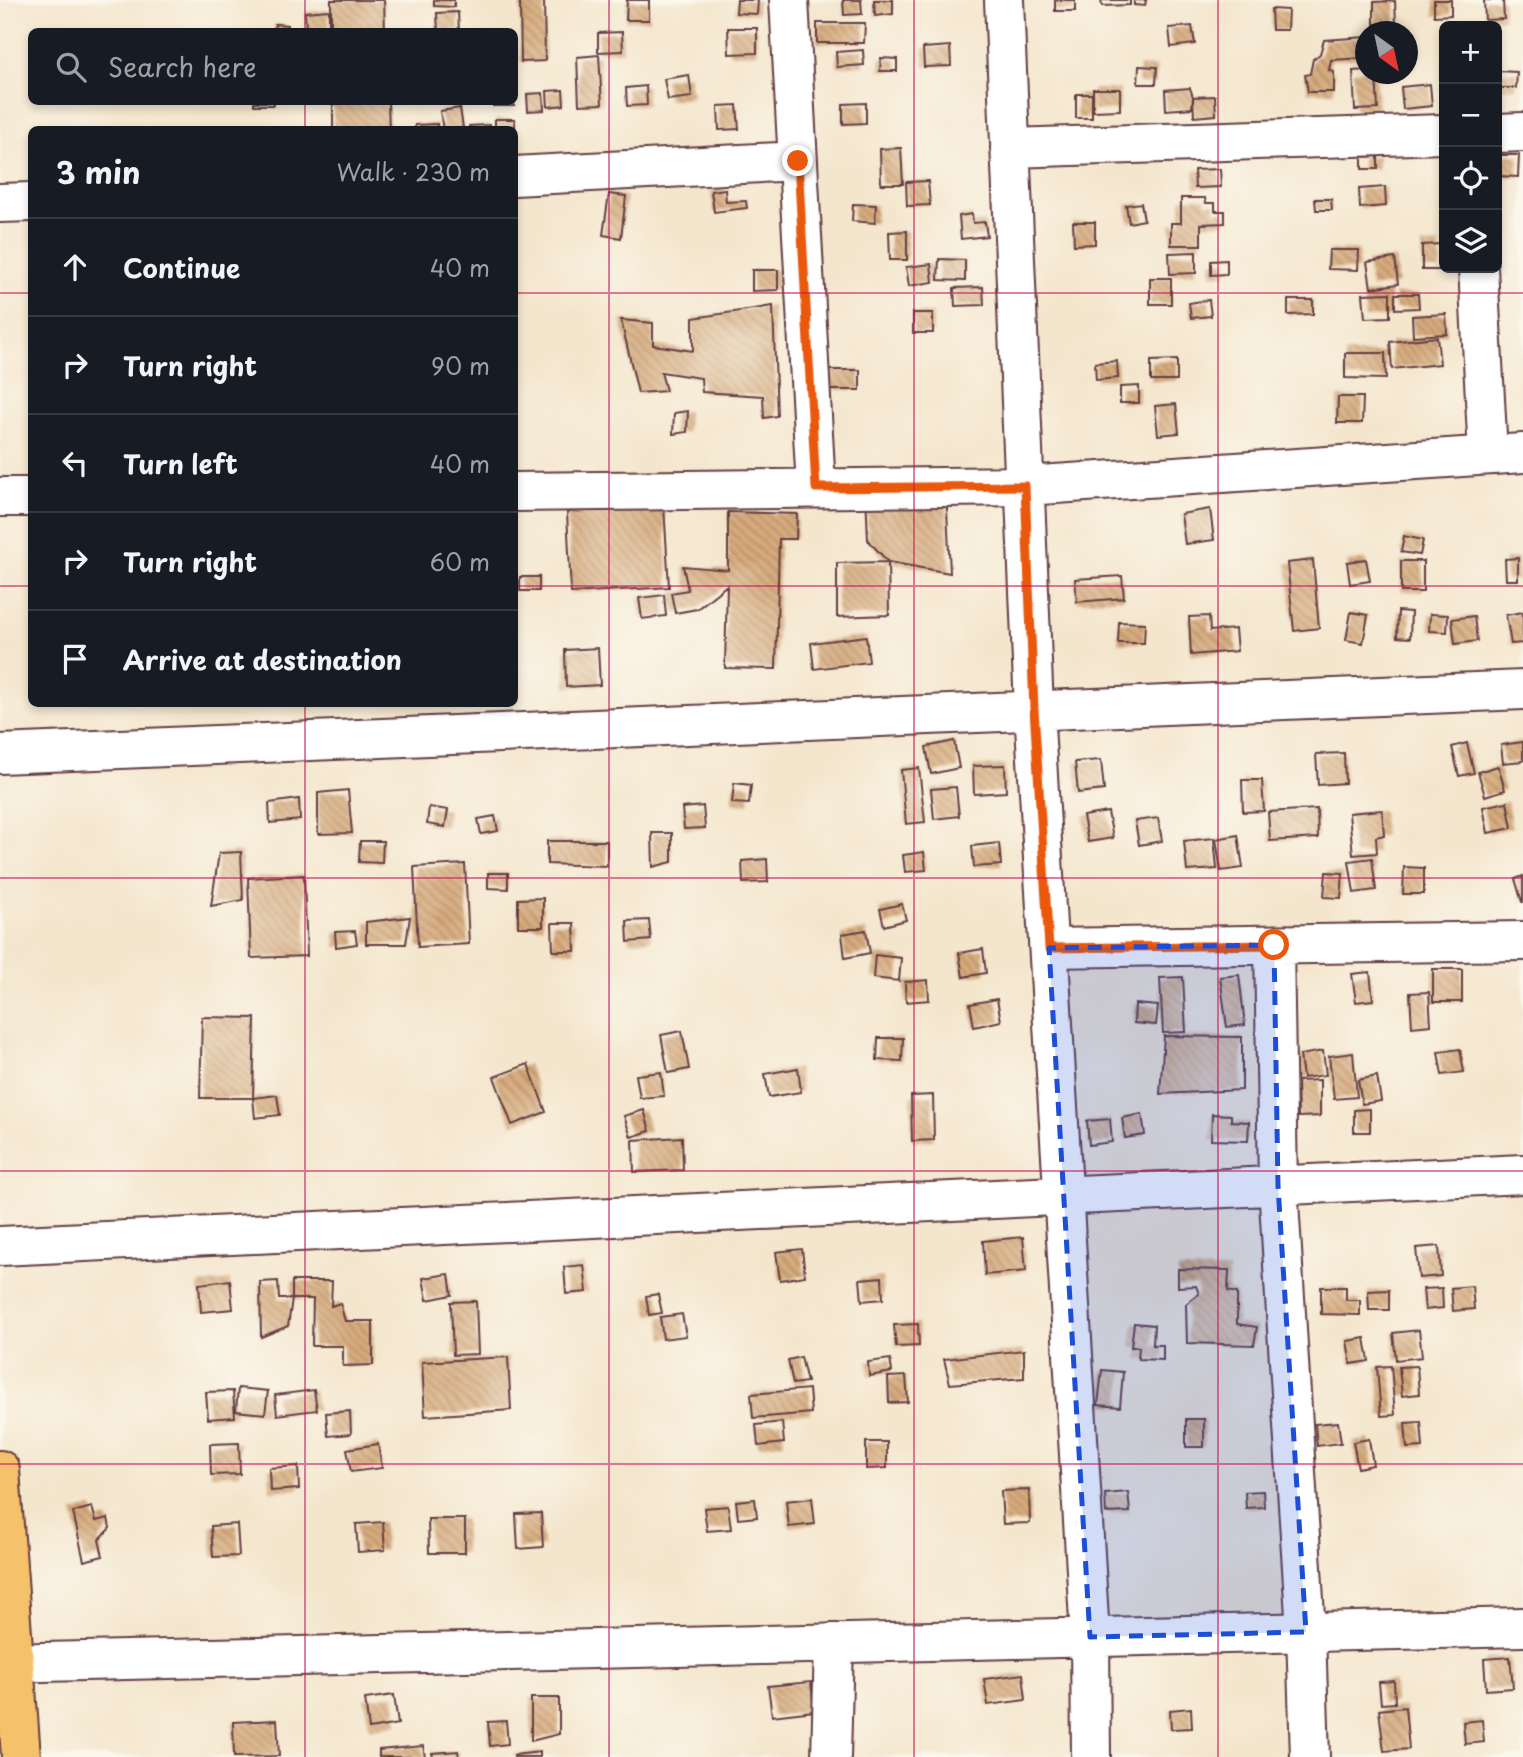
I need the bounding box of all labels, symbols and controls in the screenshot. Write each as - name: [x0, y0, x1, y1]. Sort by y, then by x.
- north arrow: [1355, 21, 1418, 84]
- map controls: [1439, 21, 1502, 273]
- button: +: [1439, 21, 1502, 84]
- search box: [28, 28, 518, 105]
- text: Search here: [108, 47, 257, 86]
- icon: search: [52, 48, 90, 86]
- button: −: [1439, 84, 1502, 147]
- route end: [782, 145, 813, 176]
- button: locate: [1439, 147, 1502, 210]
- text: 3 min: [56, 149, 141, 194]
- text: Walk · 230 m: [337, 154, 490, 189]
- button: layers: [1439, 210, 1502, 273]
- icon: ahead: [56, 248, 94, 286]
- text: Continue: [123, 248, 240, 287]
- text: 40 m: [430, 250, 490, 285]
- icon: right: [56, 346, 94, 384]
- text: Turn right: [123, 346, 257, 385]
- text: 90 m: [431, 348, 490, 383]
- icon: left: [56, 444, 94, 482]
- text: Turn left: [123, 444, 238, 483]
- text: 40 m: [430, 446, 490, 481]
- icon: right: [56, 542, 94, 580]
- text: Turn right: [123, 542, 257, 581]
- text: 60 m: [430, 544, 490, 579]
- icon: arrive: [56, 640, 94, 678]
- text: Arrive at destination: [123, 640, 402, 679]
- route start: [1258, 929, 1289, 960]

